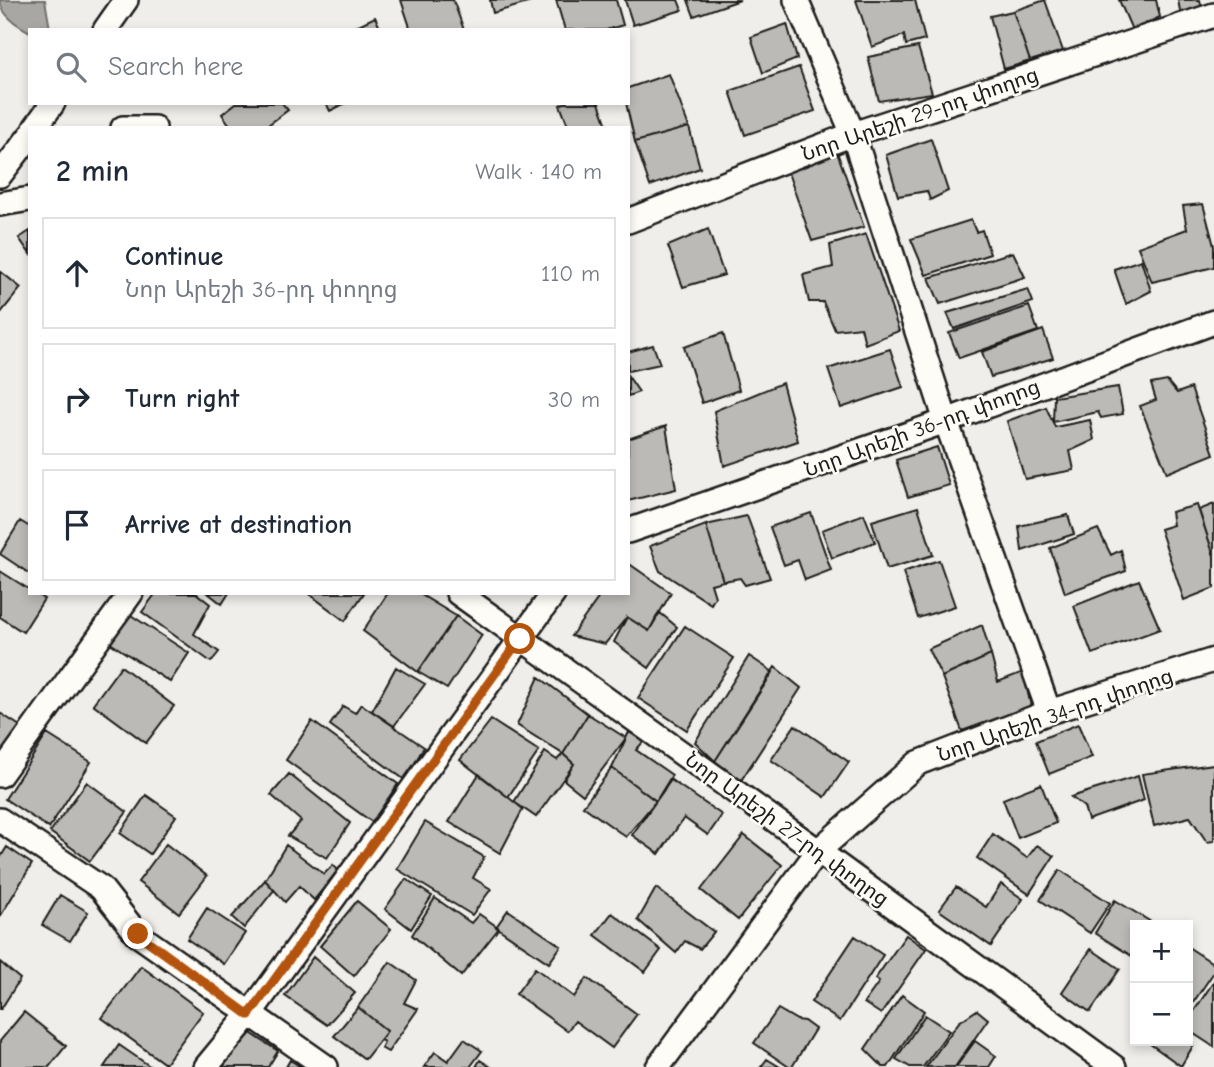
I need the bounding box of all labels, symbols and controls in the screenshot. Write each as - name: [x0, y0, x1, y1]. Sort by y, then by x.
- search box: [28, 28, 630, 105]
- icon: search: [52, 48, 90, 86]
- text: Search here: [108, 52, 243, 82]
- street label: Նոր Արեշի 29-րդ փողոց: [798, 62, 1042, 166]
- text: 2 min: [56, 154, 129, 189]
- text: Walk · 140 m: [475, 158, 602, 185]
- text: Continue: [125, 242, 223, 272]
- icon: ahead: [58, 254, 96, 292]
- text: 110 m: [541, 260, 600, 287]
- text: Նոր Արեշի 36-րդ փողոց: [125, 276, 397, 303]
- street label: Նոր Արեշի 36-րդ փողոց: [801, 374, 1043, 482]
- icon: right: [58, 380, 96, 418]
- text: Turn right: [125, 384, 239, 414]
- text: 30 m: [548, 386, 600, 413]
- icon: arrive: [58, 506, 96, 544]
- text: Arrive at destination: [125, 510, 352, 540]
- route start: [504, 623, 535, 654]
- street label: Նոր Արեշի 34-րդ փողոց: [934, 663, 1176, 767]
- street label: Նոր Արեշի 27-րդ փողոց: [680, 747, 894, 911]
- route end: [122, 918, 153, 949]
- map controls: [1130, 920, 1193, 1046]
- button: +: [1130, 920, 1193, 983]
- button: −: [1130, 983, 1193, 1046]

